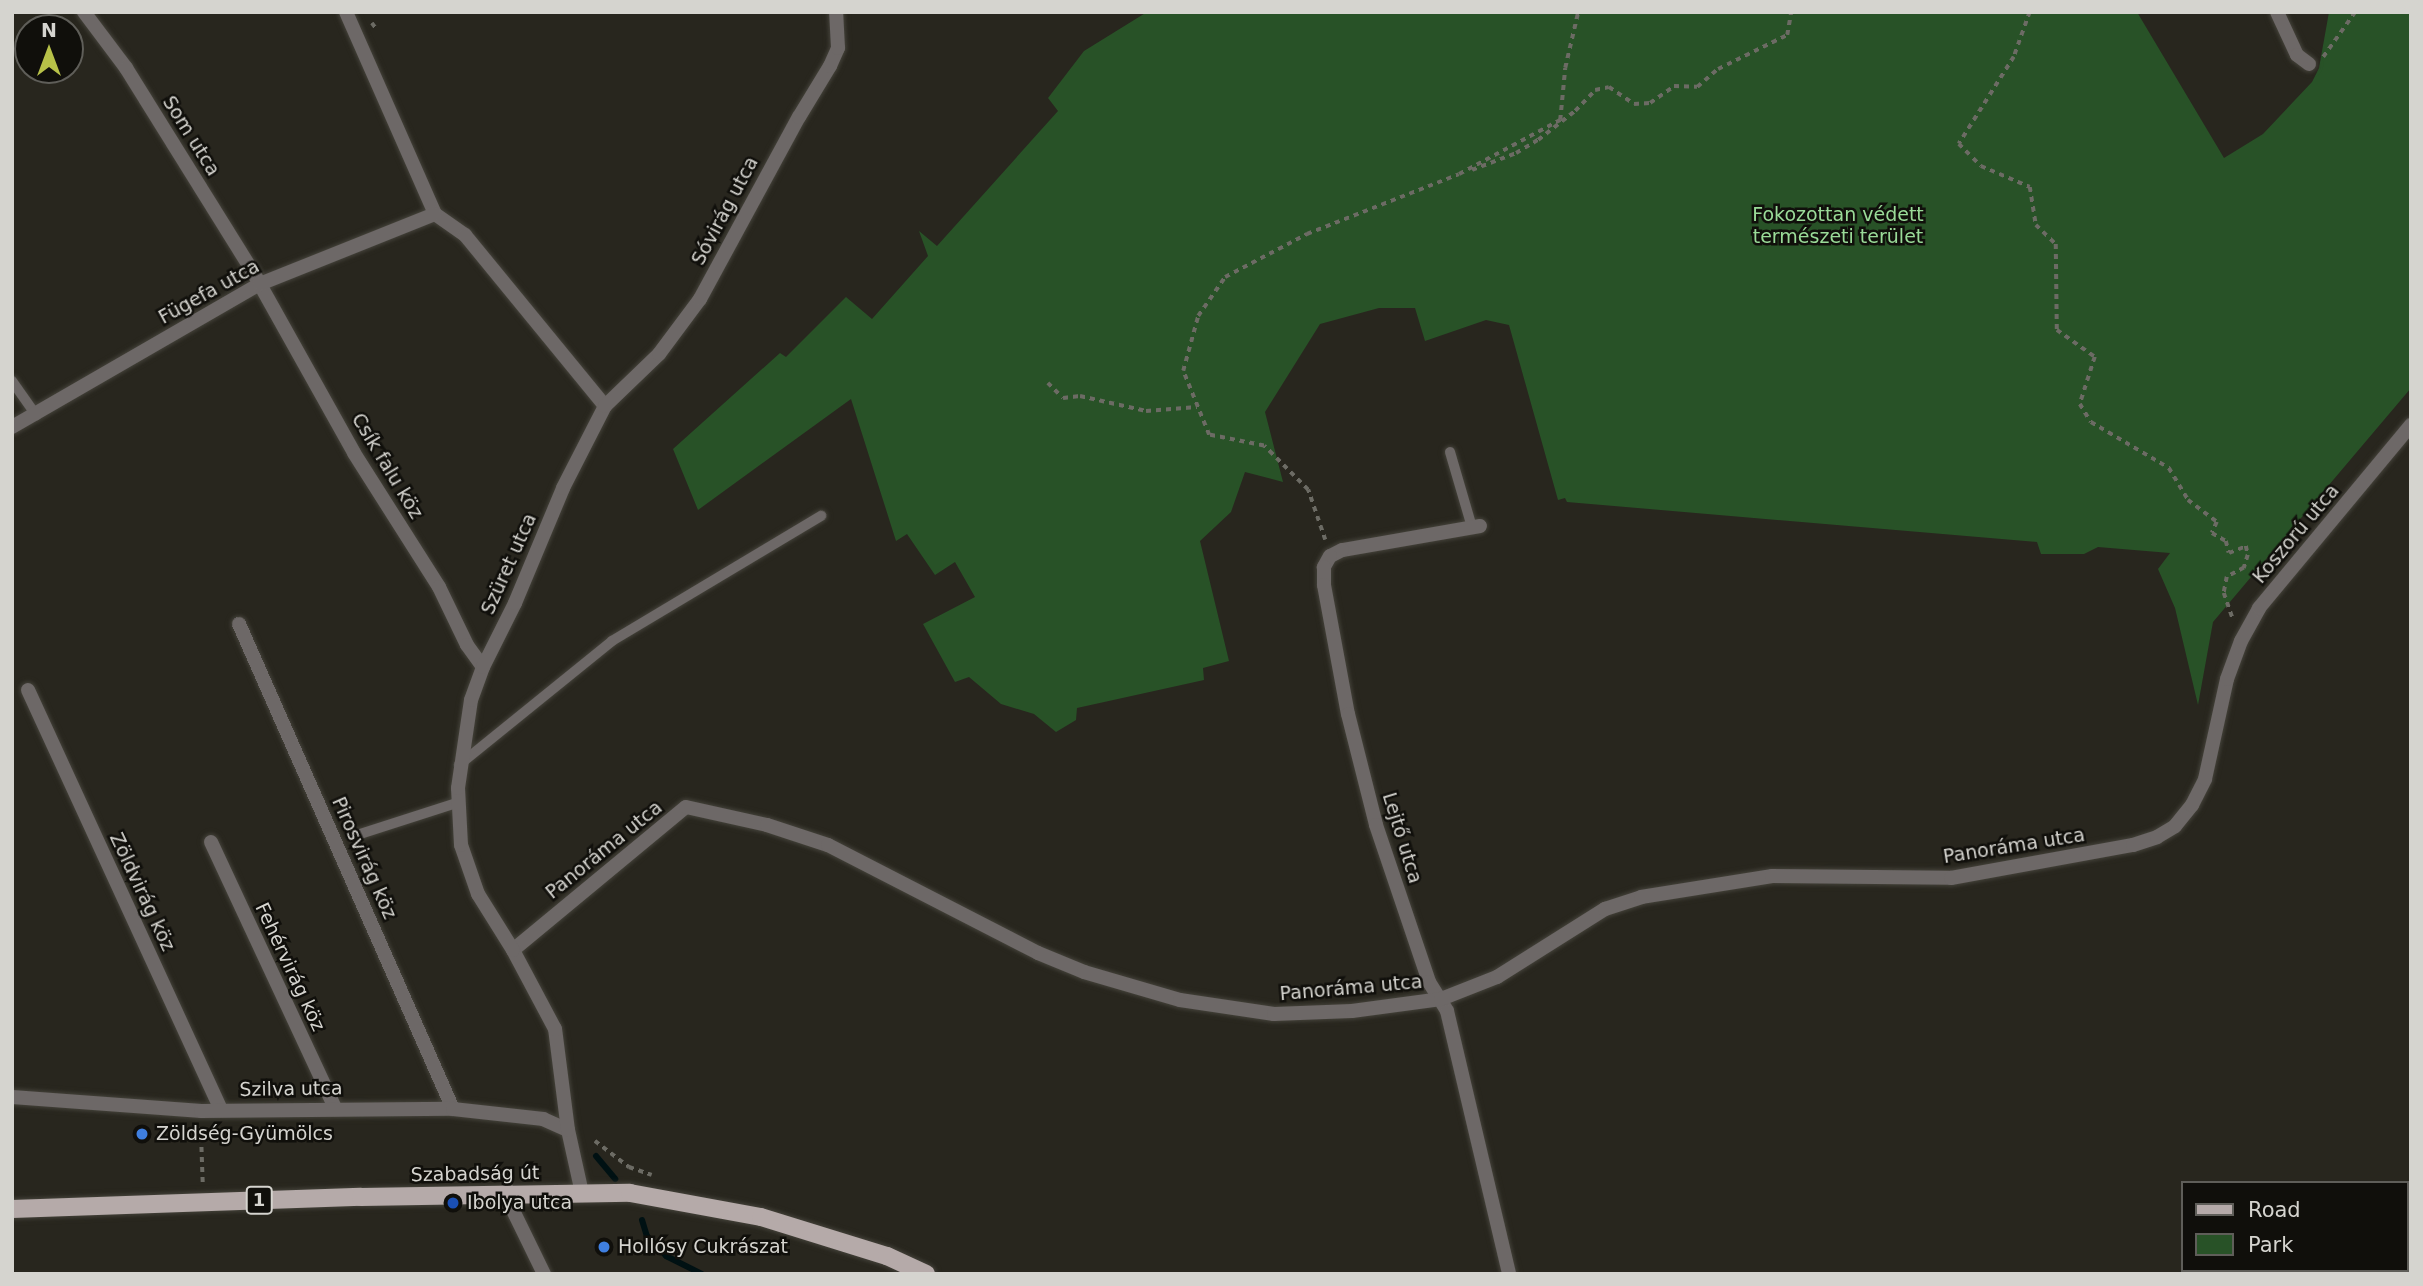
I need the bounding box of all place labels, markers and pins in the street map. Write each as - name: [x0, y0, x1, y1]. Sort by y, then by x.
- place label: Zöldség-Gyümölcs: [156, 1123, 333, 1145]
- marker: Zöldség-Gyümölcs: [134, 1126, 150, 1142]
- place label: Ibolya utca: [467, 1192, 572, 1214]
- marker: Ibolya utca: [445, 1195, 461, 1211]
- place label: Hollósy Cukrászat: [618, 1236, 788, 1258]
- marker: Hollósy Cukrászat: [596, 1239, 612, 1255]

